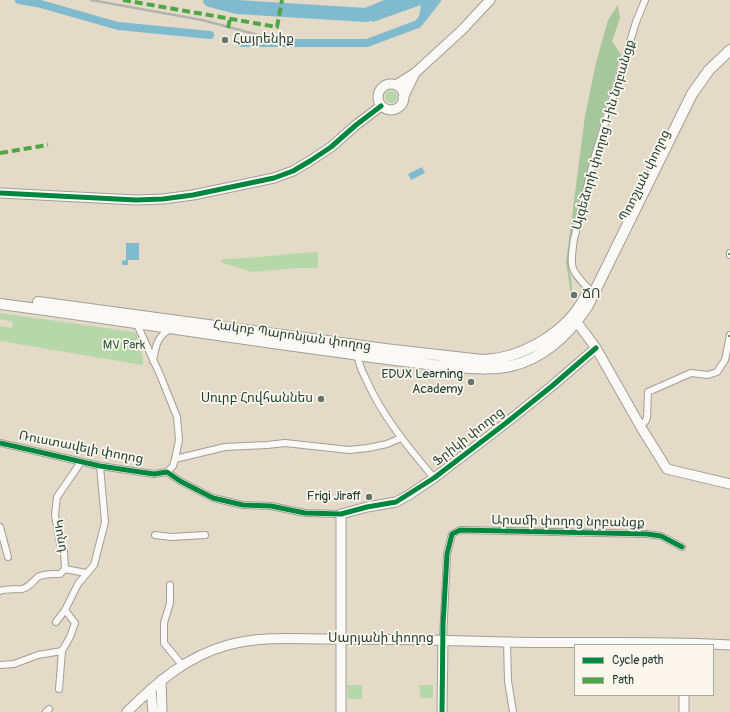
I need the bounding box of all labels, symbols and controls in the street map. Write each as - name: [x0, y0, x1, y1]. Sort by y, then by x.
- place label: Հայրենիք: [233, 32, 294, 48]
- marker: Հայրենիք: [220, 35, 230, 45]
- street label: Այգեձորի փողոց 1-ին նրբանցք: [569, 38, 639, 232]
- street label: Պռոշյան փողոց: [616, 127, 674, 225]
- place label: ՃՈ: [582, 287, 600, 303]
- marker: ՃՈ: [569, 290, 579, 300]
- street label: Հակոբ Պարոնյան փողոց: [212, 317, 372, 355]
- park label: MV Park: [103, 338, 145, 354]
- place label: EDUX Learning Academy: [381, 367, 463, 398]
- marker: EDUX Learning Academy: [466, 377, 476, 387]
- place label: Սուրբ Հովհաննես: [201, 391, 313, 407]
- marker: Սուրբ Հովհաննես: [316, 394, 326, 404]
- street label: Ֆրիկի փողոց: [430, 404, 508, 470]
- street label: Ռուստավելի փողոց: [17, 428, 145, 468]
- place label: Frigi Jiraff: [307, 489, 361, 505]
- marker: Frigi Jiraff: [364, 492, 374, 502]
- street label: Արամի փողոց նրբանցք: [491, 513, 645, 531]
- street label: Կոնդ: [49, 518, 71, 554]
- street label: Սարյանի փողոց: [328, 631, 434, 647]
- legend: [574, 644, 714, 696]
- text: Cycle path: [612, 653, 663, 668]
- text: Path: [612, 673, 634, 688]

